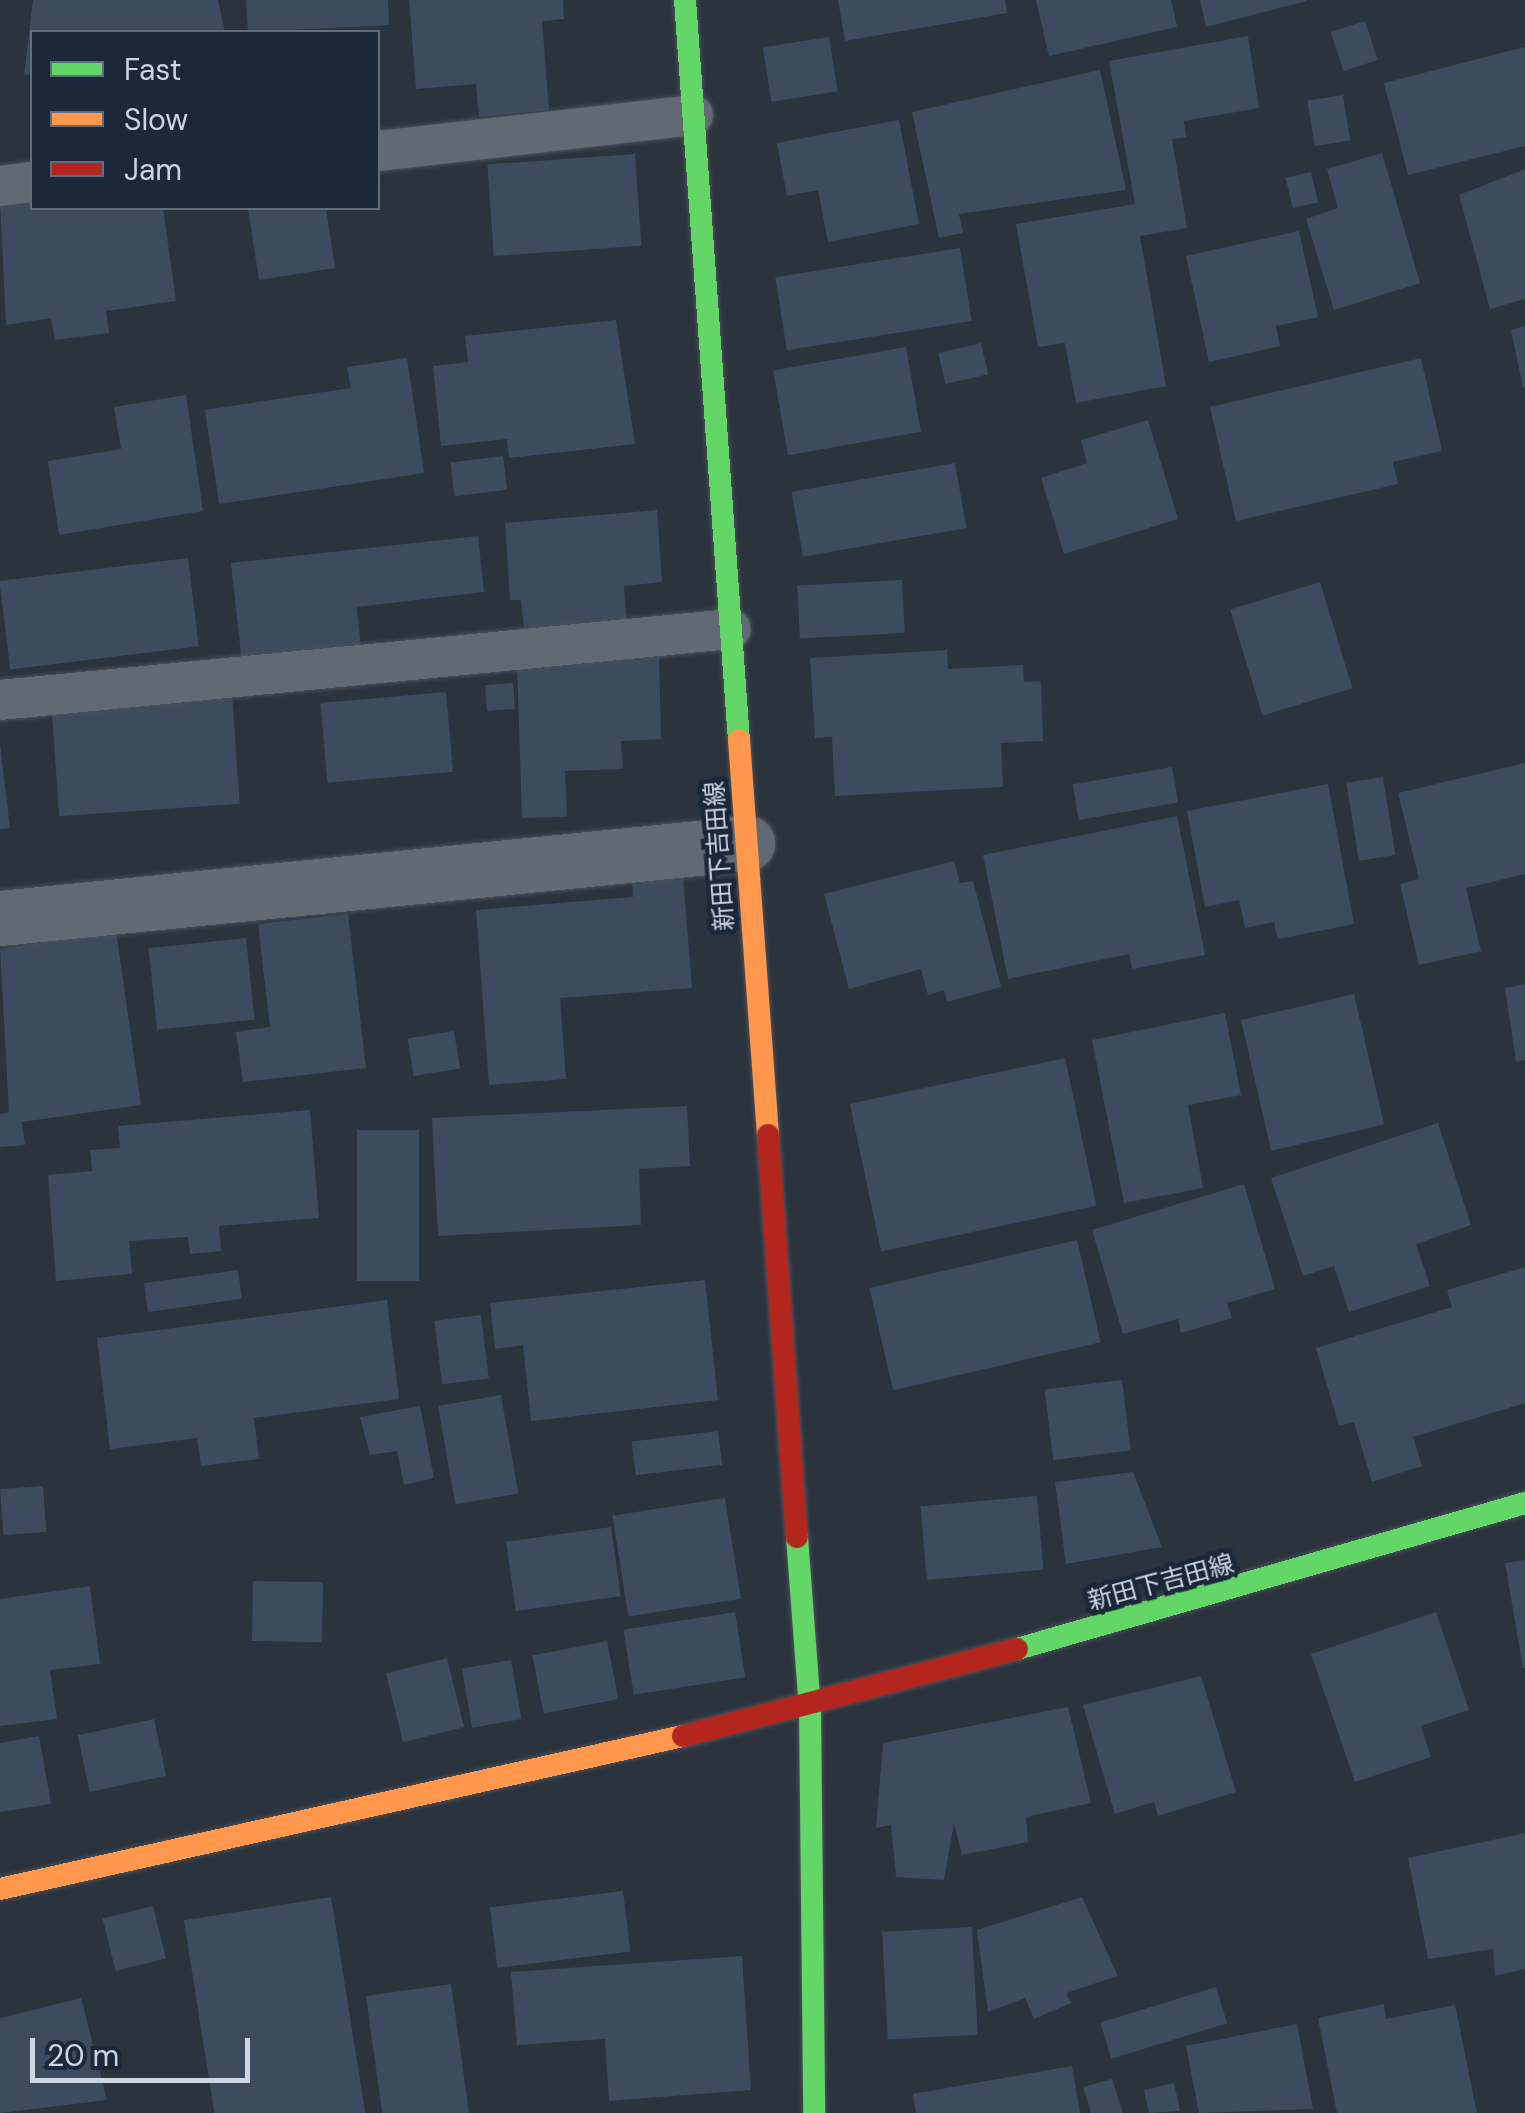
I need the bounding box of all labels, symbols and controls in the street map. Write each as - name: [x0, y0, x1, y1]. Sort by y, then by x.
- legend: [30, 30, 380, 210]
- text: Fast: [124, 50, 182, 89]
- text: Slow: [124, 100, 188, 139]
- text: Jam: [124, 150, 182, 189]
- street label: 新田下吉田線: [700, 780, 740, 932]
- street label: 新田下吉田線: [1085, 1549, 1237, 1617]
- scale bar: [35, 2018, 255, 2080]
- text: 20 m: [47, 2036, 119, 2075]

